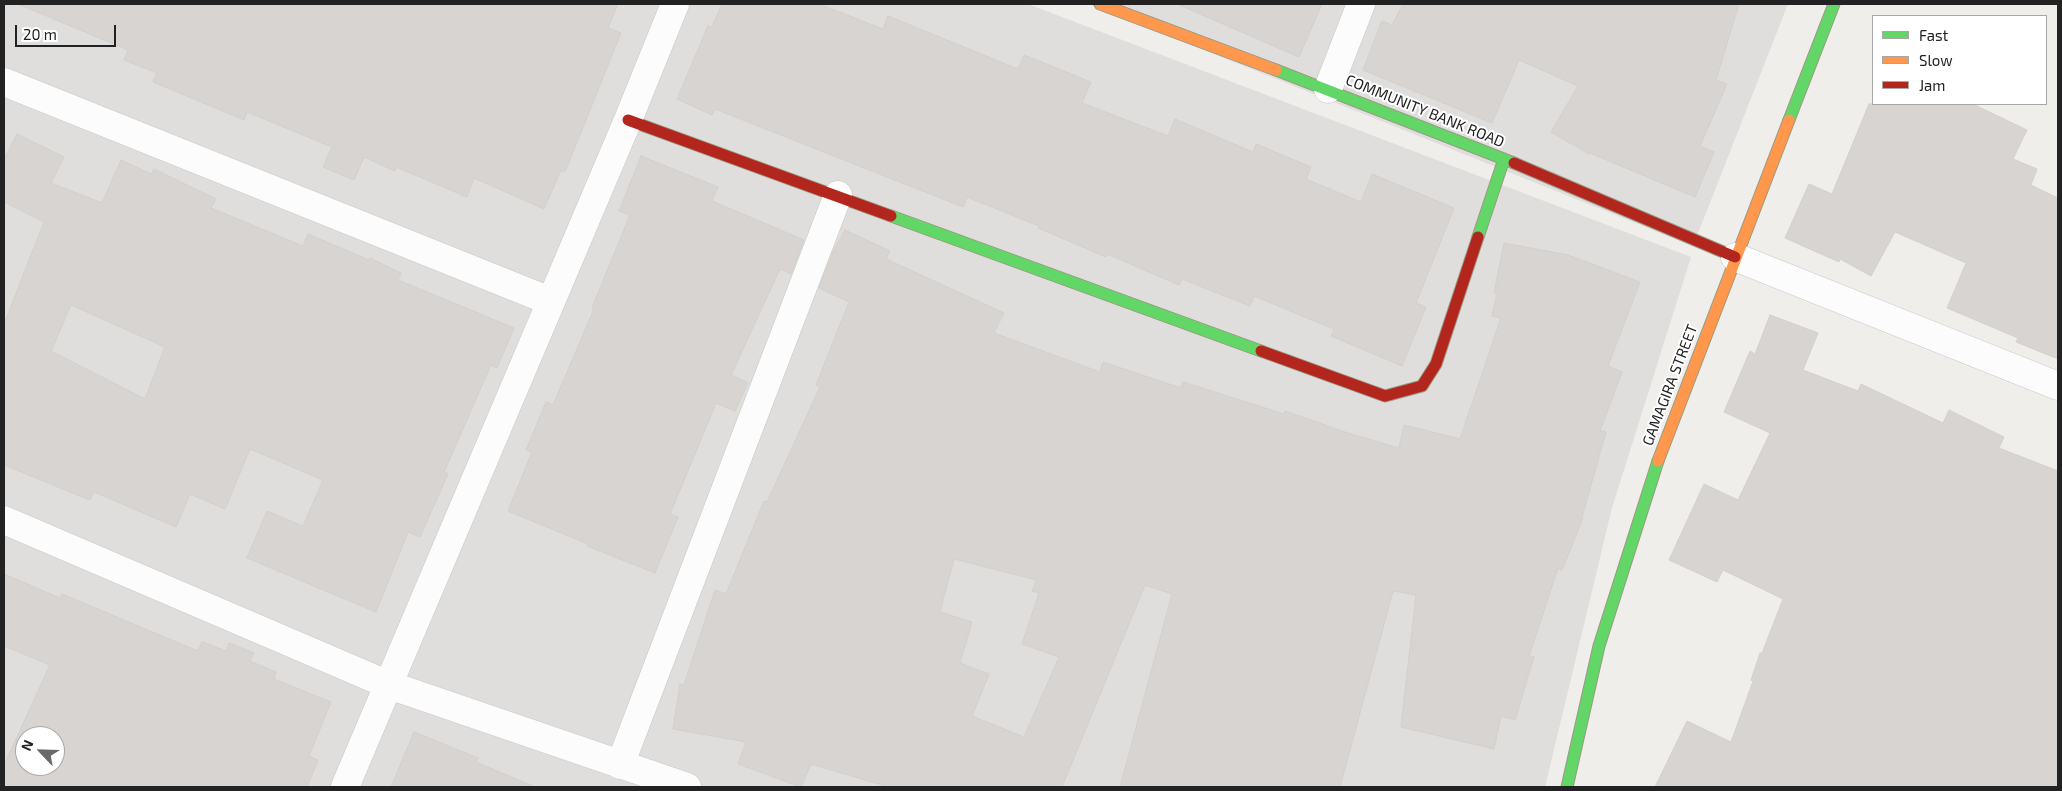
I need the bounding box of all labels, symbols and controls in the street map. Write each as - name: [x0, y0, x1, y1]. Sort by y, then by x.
- scale bar: [18, 15, 119, 47]
- legend: [1872, 15, 2047, 105]
- text: 20 m: [23, 25, 57, 43]
- text: Fast: [1919, 26, 1948, 44]
- text: Slow: [1919, 51, 1953, 69]
- street label: COMMUNITY BANK ROAD: [1343, 71, 1507, 151]
- text: Jam: [1919, 76, 1945, 94]
- street label: GAMAGIRA STREET: [1639, 322, 1701, 448]
- north arrow: [15, 726, 65, 776]
- text: N: [17, 737, 37, 753]

